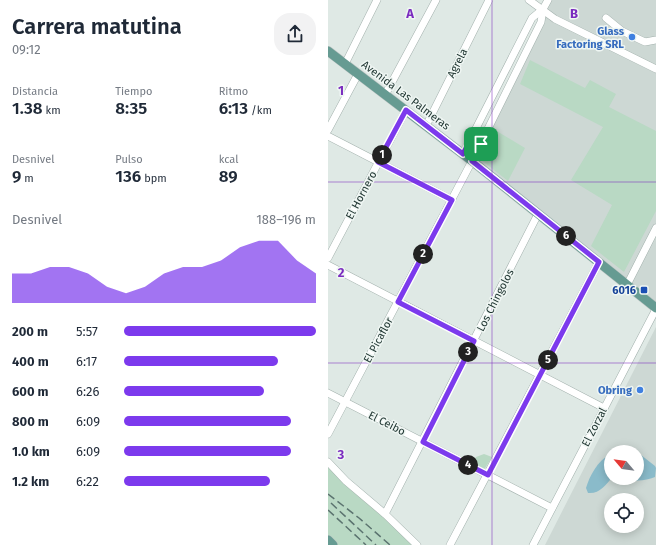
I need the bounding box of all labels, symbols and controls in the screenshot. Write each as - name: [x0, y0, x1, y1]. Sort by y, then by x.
- text: A: [405, 6, 414, 21]
- text: B: [570, 6, 578, 21]
- text: Carrera matutina: [12, 13, 182, 40]
- button: share: [274, 13, 316, 55]
- place label: Glass Factoring SRL: [556, 25, 625, 51]
- marker: Glass Factoring SRL: [627, 32, 637, 42]
- text: 09:12: [12, 42, 41, 57]
- street label: Agrela: [445, 46, 470, 80]
- street label: Avenida Las Palmeras: [359, 58, 452, 133]
- text: 1: [338, 83, 344, 98]
- text: Distancia: [12, 85, 58, 98]
- text: Tiempo: [115, 85, 153, 98]
- text: Ritmo: [219, 85, 248, 98]
- text: 1.38: [12, 98, 43, 119]
- text: 8:35: [115, 98, 147, 119]
- text: 6:13: [219, 98, 248, 119]
- text: km: [43, 104, 61, 117]
- text: /km: [248, 104, 272, 117]
- pin: [464, 127, 498, 161]
- icon: arrive: [470, 133, 492, 155]
- pin: 1: [372, 145, 392, 165]
- text: 1: [379, 148, 385, 161]
- text: Desnivel: [12, 153, 54, 166]
- text: Pulso: [115, 153, 143, 166]
- text: kcal: [219, 153, 238, 166]
- text: 9: [12, 166, 21, 187]
- text: 136: [115, 166, 141, 187]
- text: 89: [219, 166, 238, 187]
- street label: El Hornero: [343, 169, 380, 222]
- text: m: [21, 172, 34, 185]
- text: bpm: [141, 172, 167, 185]
- text: Desnivel: [12, 212, 62, 227]
- text: 188–196 m: [256, 212, 316, 227]
- pin: 6: [556, 226, 576, 246]
- text: 6: [563, 229, 569, 242]
- pin: 2: [413, 244, 433, 264]
- text: 2: [420, 247, 426, 260]
- text: 2: [338, 265, 345, 280]
- street label: Los Chingolos: [474, 267, 517, 334]
- place label: 6016: [612, 284, 636, 297]
- marker: 6016: [639, 285, 649, 295]
- street label: El Picaflor: [361, 315, 396, 365]
- text: 200 m: [12, 324, 48, 339]
- text: 5:57: [76, 324, 98, 339]
- pin: 3: [458, 342, 478, 362]
- text: 3: [465, 345, 471, 358]
- pin: 5: [538, 350, 558, 370]
- text: 5: [545, 353, 551, 366]
- text: 400 m: [12, 354, 49, 369]
- text: 6:17: [76, 354, 97, 369]
- text: 600 m: [12, 384, 49, 399]
- text: 6:26: [76, 384, 99, 399]
- place label: Obring: [598, 384, 633, 397]
- marker: Obring: [635, 385, 645, 395]
- street label: El Zorzal: [579, 406, 610, 449]
- street label: El Ceibo: [366, 409, 408, 438]
- text: 800 m: [12, 414, 49, 429]
- text: 6:09: [76, 414, 100, 429]
- text: 1.0 km: [12, 444, 50, 459]
- text: 6:09: [76, 444, 100, 459]
- north arrow: [604, 445, 644, 485]
- map controls: [604, 445, 644, 533]
- text: 3: [337, 447, 345, 462]
- pin: 4: [458, 455, 478, 475]
- text: 4: [465, 458, 471, 471]
- text: 1.2 km: [12, 474, 49, 489]
- text: 6:22: [76, 474, 99, 489]
- button: locate: [604, 493, 644, 533]

